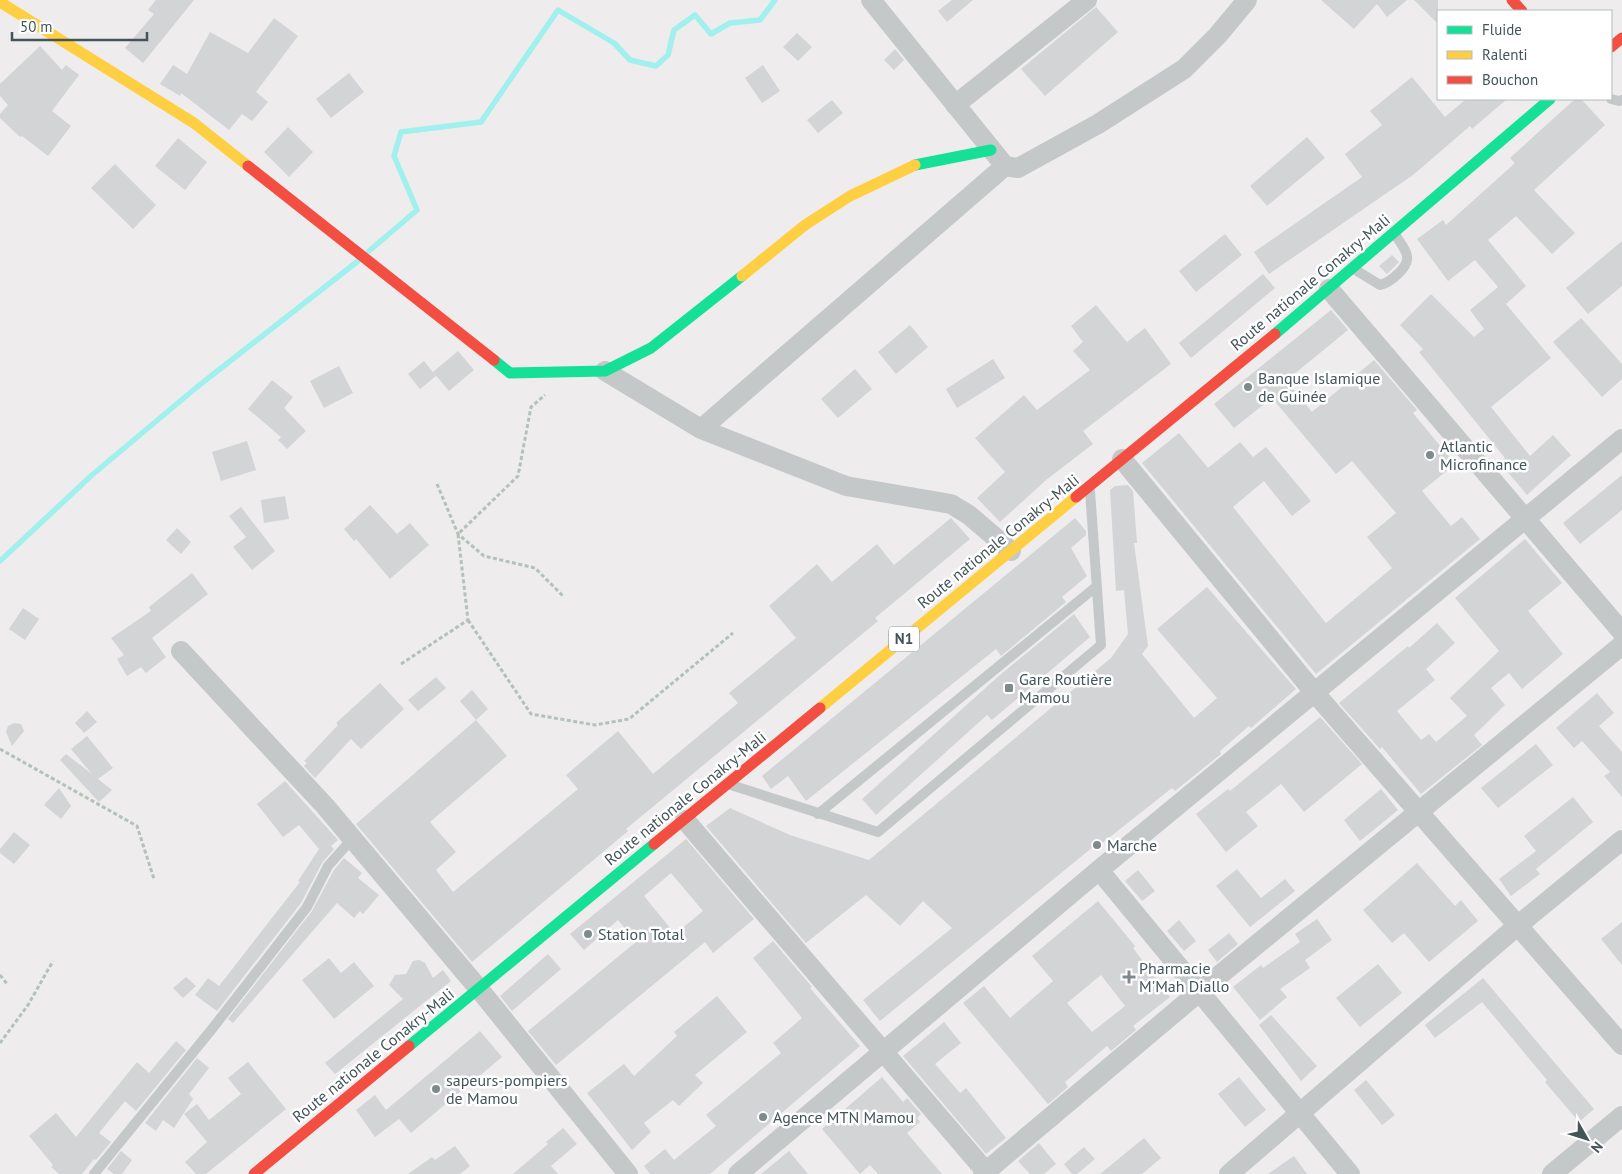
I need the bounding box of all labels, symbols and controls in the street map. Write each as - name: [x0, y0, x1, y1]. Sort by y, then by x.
- scale bar: [12, 10, 148, 42]
- legend: [1437, 10, 1612, 100]
- text: 50 m: [20, 17, 53, 36]
- text: Fluide: [1482, 20, 1522, 39]
- text: Ralenti: [1482, 45, 1528, 64]
- text: Bouchon: [1482, 70, 1538, 89]
- street label: Route nationale Conakry-Mali: [1226, 209, 1394, 355]
- place label: Banque Islamique de Guinée: [1258, 368, 1380, 406]
- marker: Banque Islamique de Guinée: [1242, 381, 1254, 393]
- place label: Atlantic Microfinance: [1440, 436, 1527, 474]
- marker: Atlantic Microfinance: [1424, 449, 1436, 461]
- street label: Route nationale Conakry-Mali: [913, 470, 1083, 612]
- road number: N1: [889, 626, 919, 652]
- place label: Gare Routière Mamou: [1019, 669, 1112, 707]
- marker: Gare Routière Mamou: [1003, 682, 1015, 694]
- street label: Route nationale Conakry-Mali: [600, 727, 770, 869]
- place label: Marche: [1107, 835, 1157, 855]
- marker: Marche: [1091, 839, 1103, 851]
- place label: Station Total: [598, 924, 684, 944]
- marker: Station Total: [582, 928, 594, 940]
- place label: Pharmacie M'Mah Diallo: [1139, 958, 1229, 996]
- marker: Pharmacie M'Mah Diallo: [1123, 971, 1135, 983]
- street label: Route nationale Conakry-Mali: [288, 984, 458, 1126]
- place label: sapeurs-pompiers de Mamou: [446, 1070, 568, 1108]
- marker: sapeurs-pompiers de Mamou: [430, 1083, 442, 1095]
- place label: Agence MTN Mamou: [773, 1107, 914, 1127]
- marker: Agence MTN Mamou: [757, 1111, 769, 1123]
- north arrow: [1562, 1114, 1612, 1164]
- text: N: [1587, 1138, 1607, 1156]

